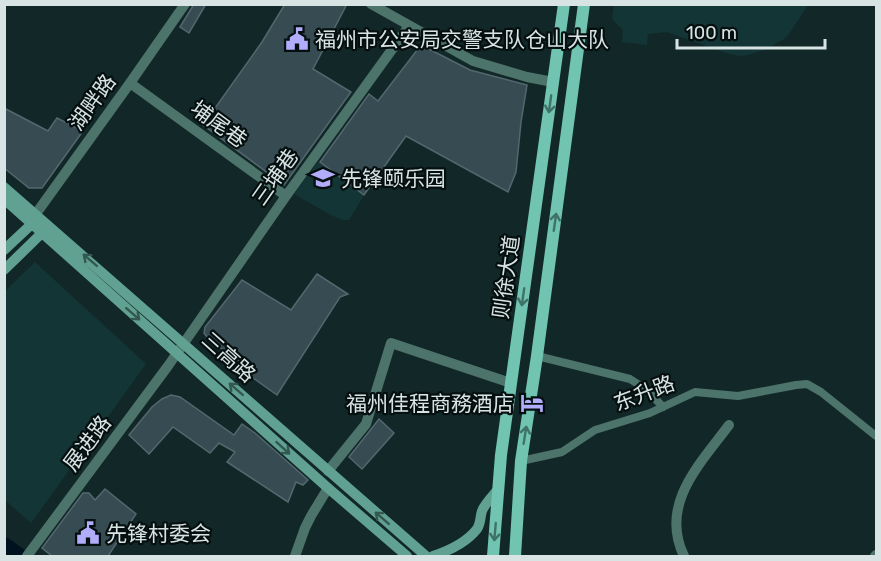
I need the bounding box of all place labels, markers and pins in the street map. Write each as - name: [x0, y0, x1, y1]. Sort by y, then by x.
- public building icon: 福州市公安局交警支队仓山大队: [284, 26, 310, 52]
- place label: 福州市公安局交警支队仓山大队: [315, 27, 609, 52]
- school or university icon: 先锋颐乐园: [310, 165, 336, 191]
- place label: 先锋颐乐园: [341, 166, 446, 191]
- hotel icon: 福州佳程商務酒店: [519, 390, 545, 416]
- place label: 福州佳程商務酒店: [346, 391, 514, 416]
- public building icon: 先锋村委会: [75, 520, 101, 546]
- place label: 先锋村委会: [106, 521, 211, 546]

